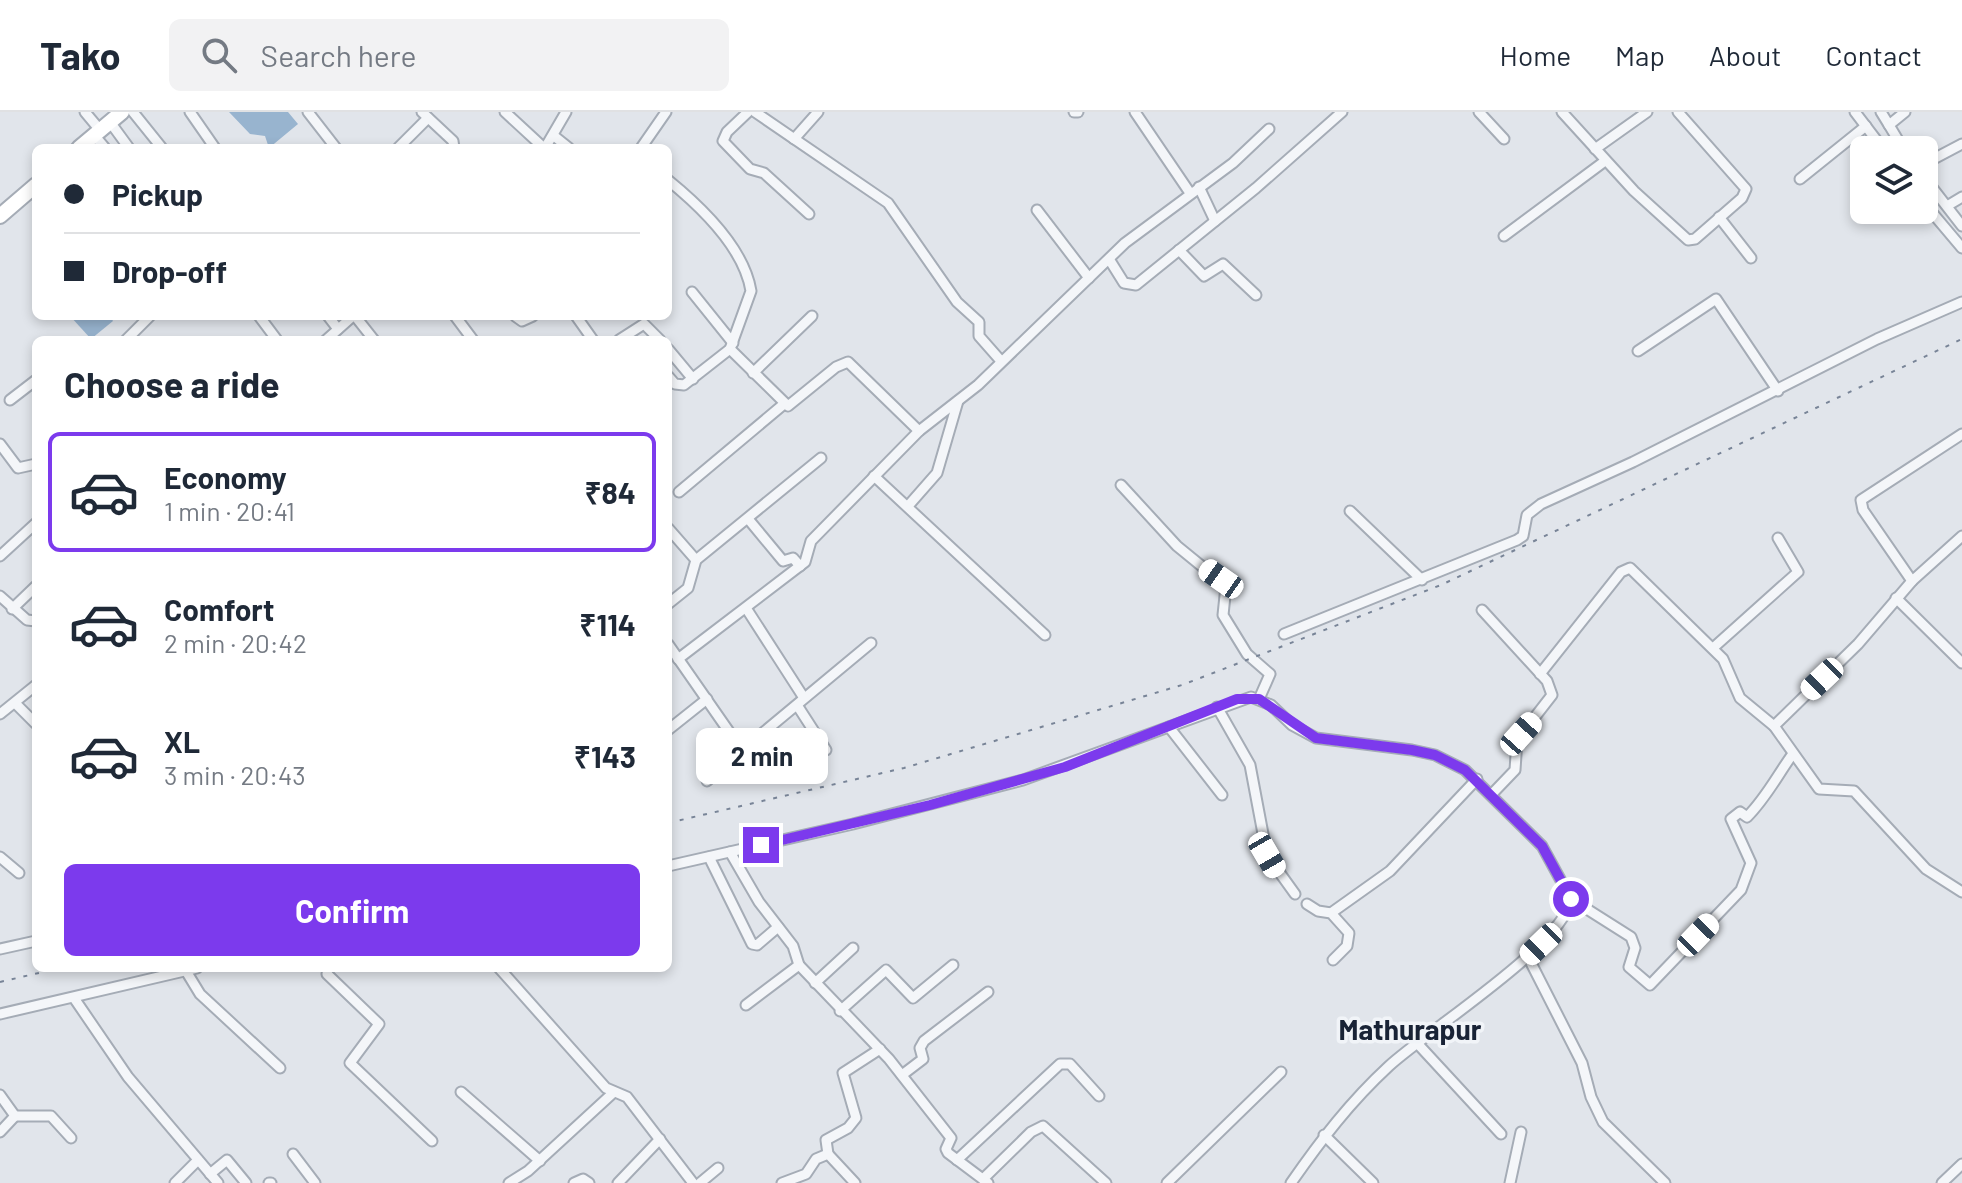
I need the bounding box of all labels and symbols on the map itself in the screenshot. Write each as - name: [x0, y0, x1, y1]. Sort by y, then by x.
- car: [1194, 555, 1248, 603]
- car: [1796, 654, 1848, 704]
- car: [1496, 708, 1546, 760]
- callout: 2 min: [695, 729, 827, 785]
- route end: [743, 827, 779, 863]
- car: [1245, 828, 1289, 882]
- route start: [1553, 881, 1589, 917]
- car: [1673, 909, 1723, 961]
- car: [1515, 919, 1567, 969]
- district label: Mathurapur: [1339, 1012, 1482, 1046]

